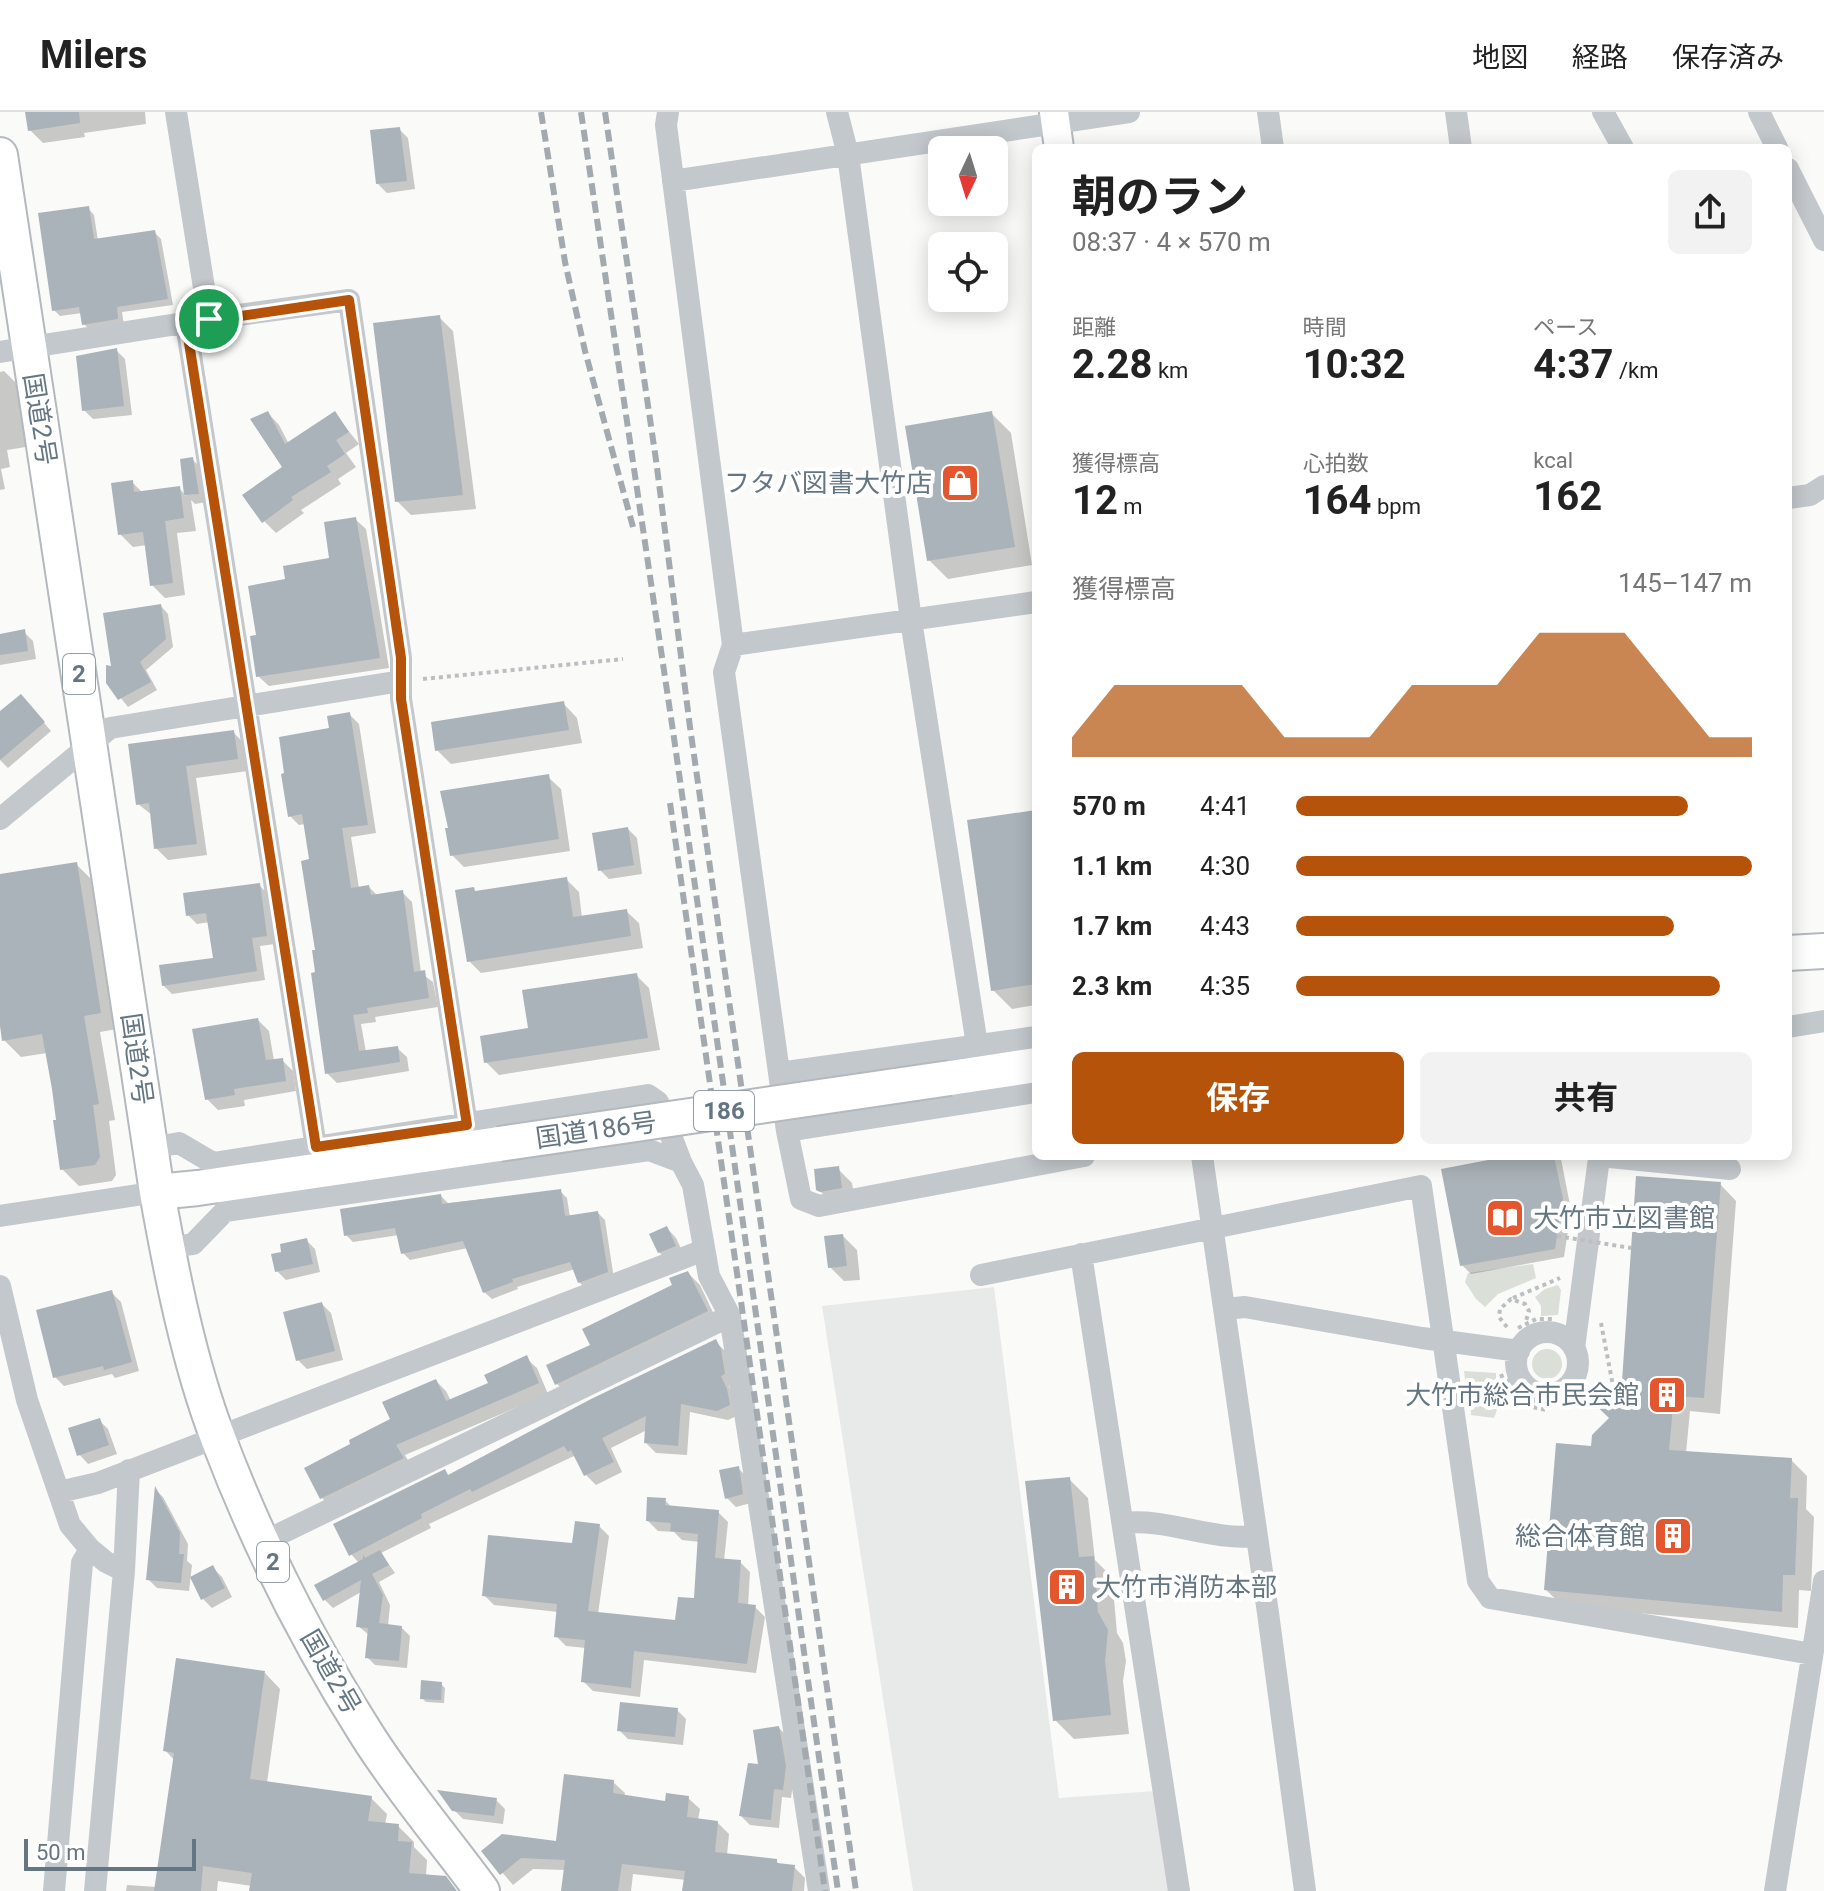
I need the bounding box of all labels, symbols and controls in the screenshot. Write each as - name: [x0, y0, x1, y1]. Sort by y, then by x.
- text: Milers: [40, 33, 147, 77]
- text: 地図: [1472, 41, 1528, 74]
- text: 経路: [1572, 41, 1628, 74]
- text: 保存済み: [1672, 41, 1784, 74]
- north arrow: [928, 136, 1008, 216]
- map controls: [928, 136, 1008, 312]
- button: share: [1668, 170, 1752, 254]
- text: 朝のラン: [1072, 171, 1248, 223]
- text: 08:37 · 4 × 570 m: [1072, 227, 1271, 257]
- button: locate: [928, 232, 1008, 312]
- pin: [175, 285, 243, 353]
- icon: arrive: [187, 297, 231, 341]
- text: 距離: [1072, 315, 1116, 340]
- text: 時間: [1303, 315, 1347, 340]
- text: ペース: [1533, 315, 1598, 340]
- text: 2.28: [1072, 341, 1152, 388]
- text: 10:32: [1303, 341, 1406, 388]
- text: 4:37: [1533, 341, 1613, 388]
- text: km: [1152, 358, 1188, 383]
- text: /km: [1613, 358, 1658, 383]
- street label: 国道2号: [18, 371, 62, 467]
- text: kcal: [1533, 448, 1573, 473]
- text: 獲得標高: [1072, 451, 1160, 476]
- text: 心拍数: [1303, 451, 1369, 476]
- shop icon: フタバ図書大竹店: [939, 462, 981, 504]
- place label: フタバ図書大竹店: [724, 468, 932, 498]
- text: 162: [1533, 473, 1602, 520]
- text: 12: [1072, 477, 1118, 524]
- text: 164: [1303, 477, 1372, 524]
- text: m: [1118, 494, 1143, 519]
- text: bpm: [1372, 494, 1421, 519]
- text: 145–147 m: [1618, 568, 1752, 598]
- text: 獲得標高: [1072, 574, 1176, 604]
- road number: 2: [63, 654, 95, 694]
- text: 570 m: [1072, 791, 1146, 821]
- text: 4:41: [1200, 791, 1250, 821]
- text: 1.1 km: [1072, 851, 1152, 881]
- text: 4:30: [1200, 851, 1250, 881]
- text: 1.7 km: [1072, 911, 1152, 941]
- text: 4:43: [1200, 911, 1250, 941]
- text: 2.3 km: [1072, 971, 1152, 1001]
- text: 4:35: [1200, 971, 1250, 1001]
- street label: 国道2号: [116, 1011, 158, 1107]
- button: 保存: [1072, 1052, 1404, 1144]
- button: 共有: [1420, 1052, 1752, 1144]
- road number: 186: [694, 1091, 754, 1131]
- street label: 国道186号: [534, 1107, 658, 1153]
- library icon: 大竹市立図書館: [1484, 1197, 1526, 1239]
- place label: 大竹市立図書館: [1533, 1203, 1715, 1233]
- building icon: 大竹市総合市民会館: [1646, 1374, 1688, 1416]
- place label: 大竹市総合市民会館: [1405, 1380, 1639, 1410]
- building icon: 総合体育館: [1652, 1515, 1694, 1557]
- place label: 総合体育館: [1515, 1521, 1645, 1551]
- road number: 2: [257, 1542, 289, 1582]
- building icon: 大竹市消防本部: [1046, 1566, 1088, 1608]
- place label: 大竹市消防本部: [1095, 1572, 1277, 1602]
- street label: 国道2号: [295, 1624, 367, 1720]
- scale bar: [24, 1835, 196, 1871]
- text: 50 m: [36, 1840, 85, 1865]

